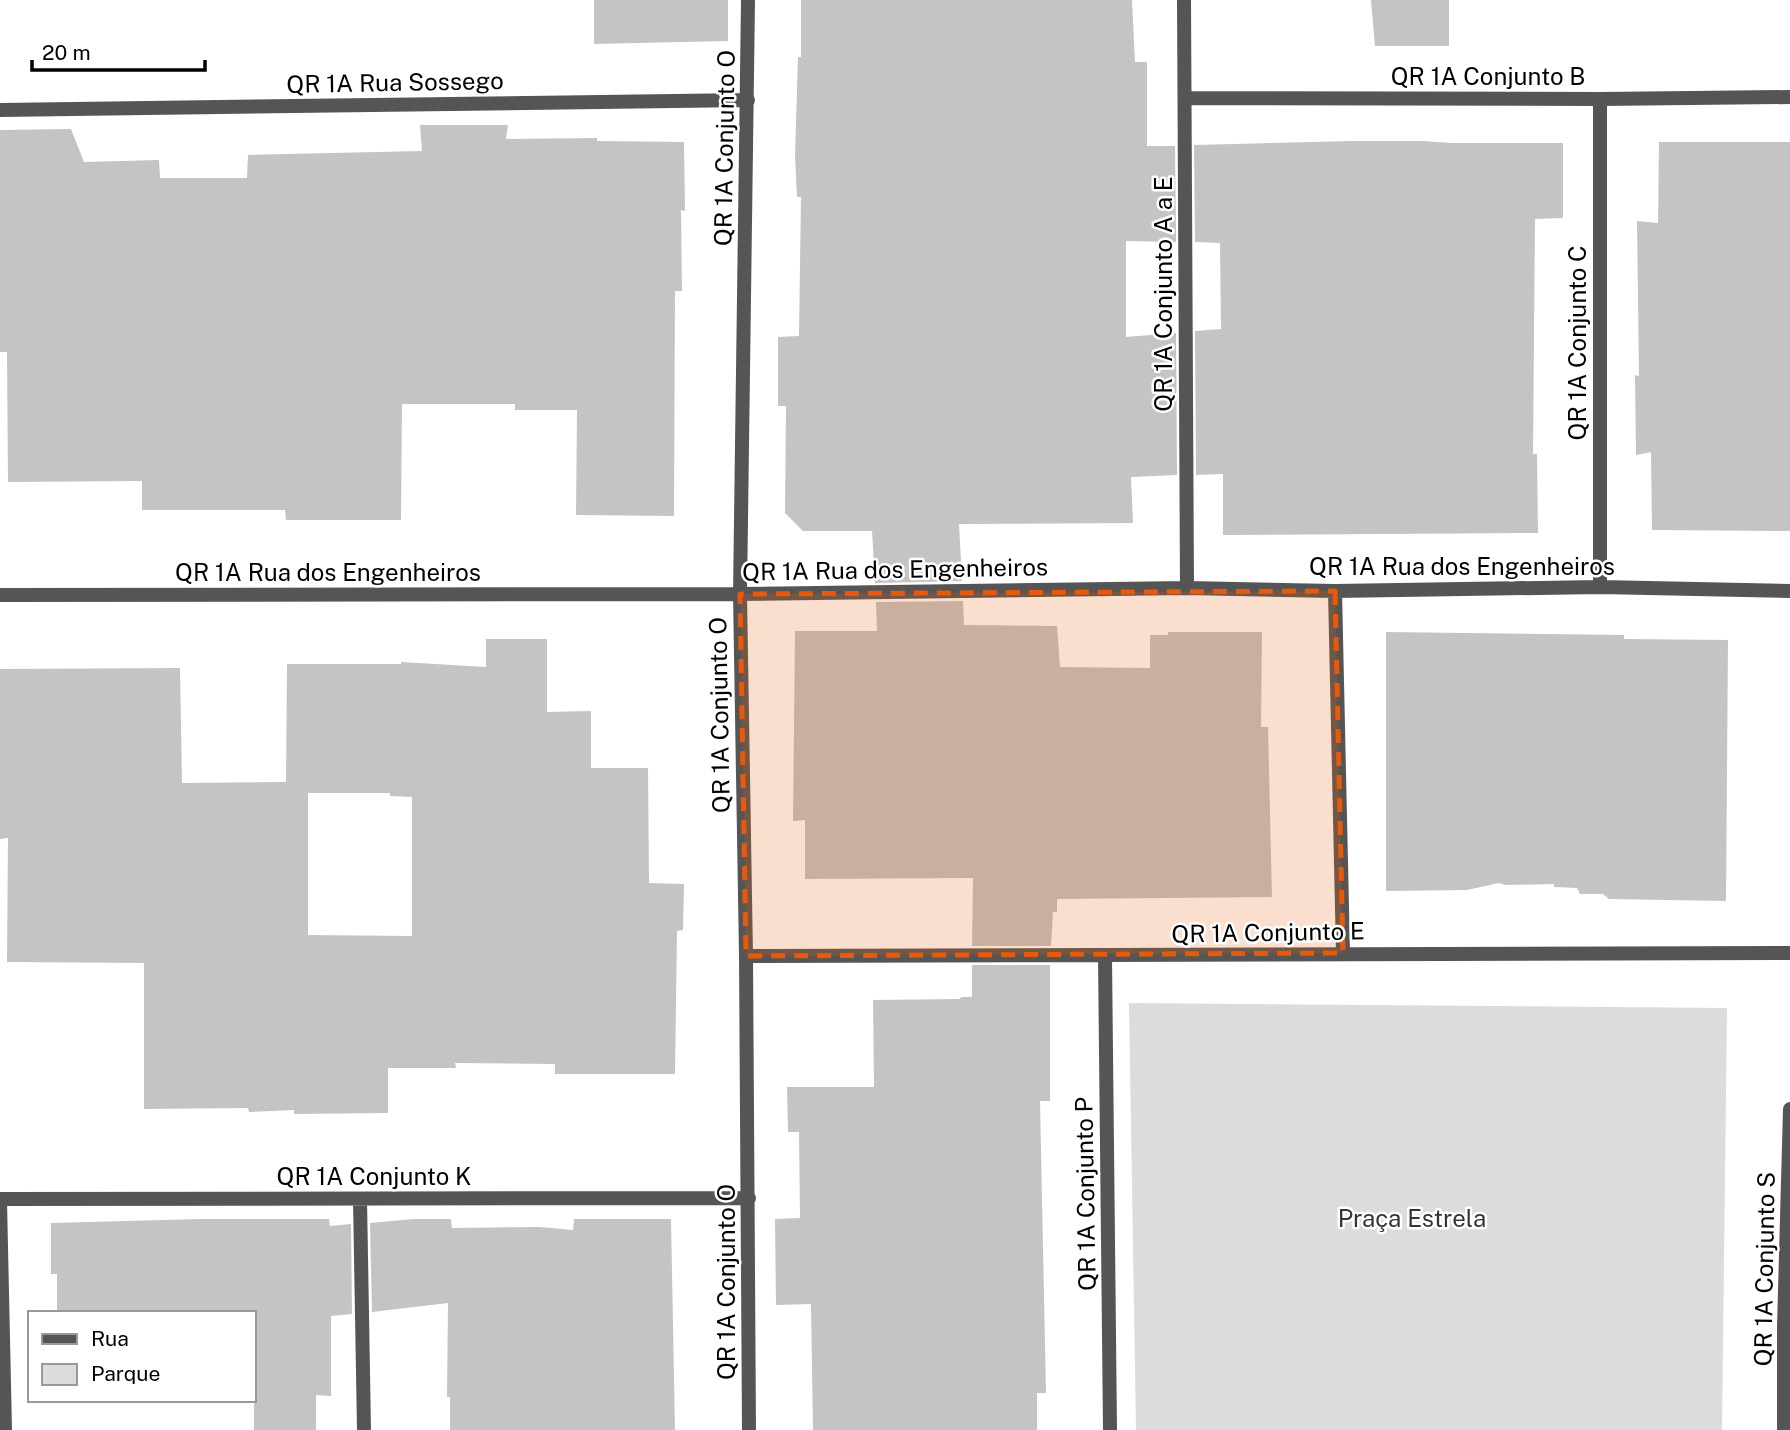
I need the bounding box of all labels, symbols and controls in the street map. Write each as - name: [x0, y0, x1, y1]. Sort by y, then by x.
- scale bar: [32, 28, 205, 72]
- text: 20 m: [42, 40, 91, 65]
- street label: QR 1A Conjunto O: [708, 50, 740, 246]
- street label: QR 1A Conjunto B: [1391, 62, 1585, 90]
- street label: QR 1A Rua Sossego: [286, 66, 504, 98]
- street label: QR 1A Conjunto A a E: [1149, 176, 1177, 412]
- street label: QR 1A Conjunto C: [1563, 245, 1591, 441]
- street label: QR 1A Rua dos Engenheiros: [742, 552, 1048, 586]
- street label: QR 1A Rua dos Engenheiros: [1309, 552, 1615, 580]
- street label: QR 1A Rua dos Engenheiros: [175, 558, 481, 586]
- street label: QR 1A Conjunto O: [703, 617, 735, 813]
- street label: QR 1A Conjunto E: [1171, 916, 1365, 948]
- street label: QR 1A Conjunto P: [1069, 1097, 1101, 1291]
- street label: QR 1A Conjunto K: [277, 1162, 471, 1190]
- street label: QR 1A Conjunto S: [1748, 1171, 1780, 1367]
- street label: QR 1A Conjunto O: [712, 1184, 740, 1380]
- park label: Praça Estrela: [1338, 1204, 1486, 1232]
- legend: [28, 1311, 256, 1402]
- text: Rua: [91, 1326, 129, 1351]
- text: Parque: [91, 1361, 160, 1386]

